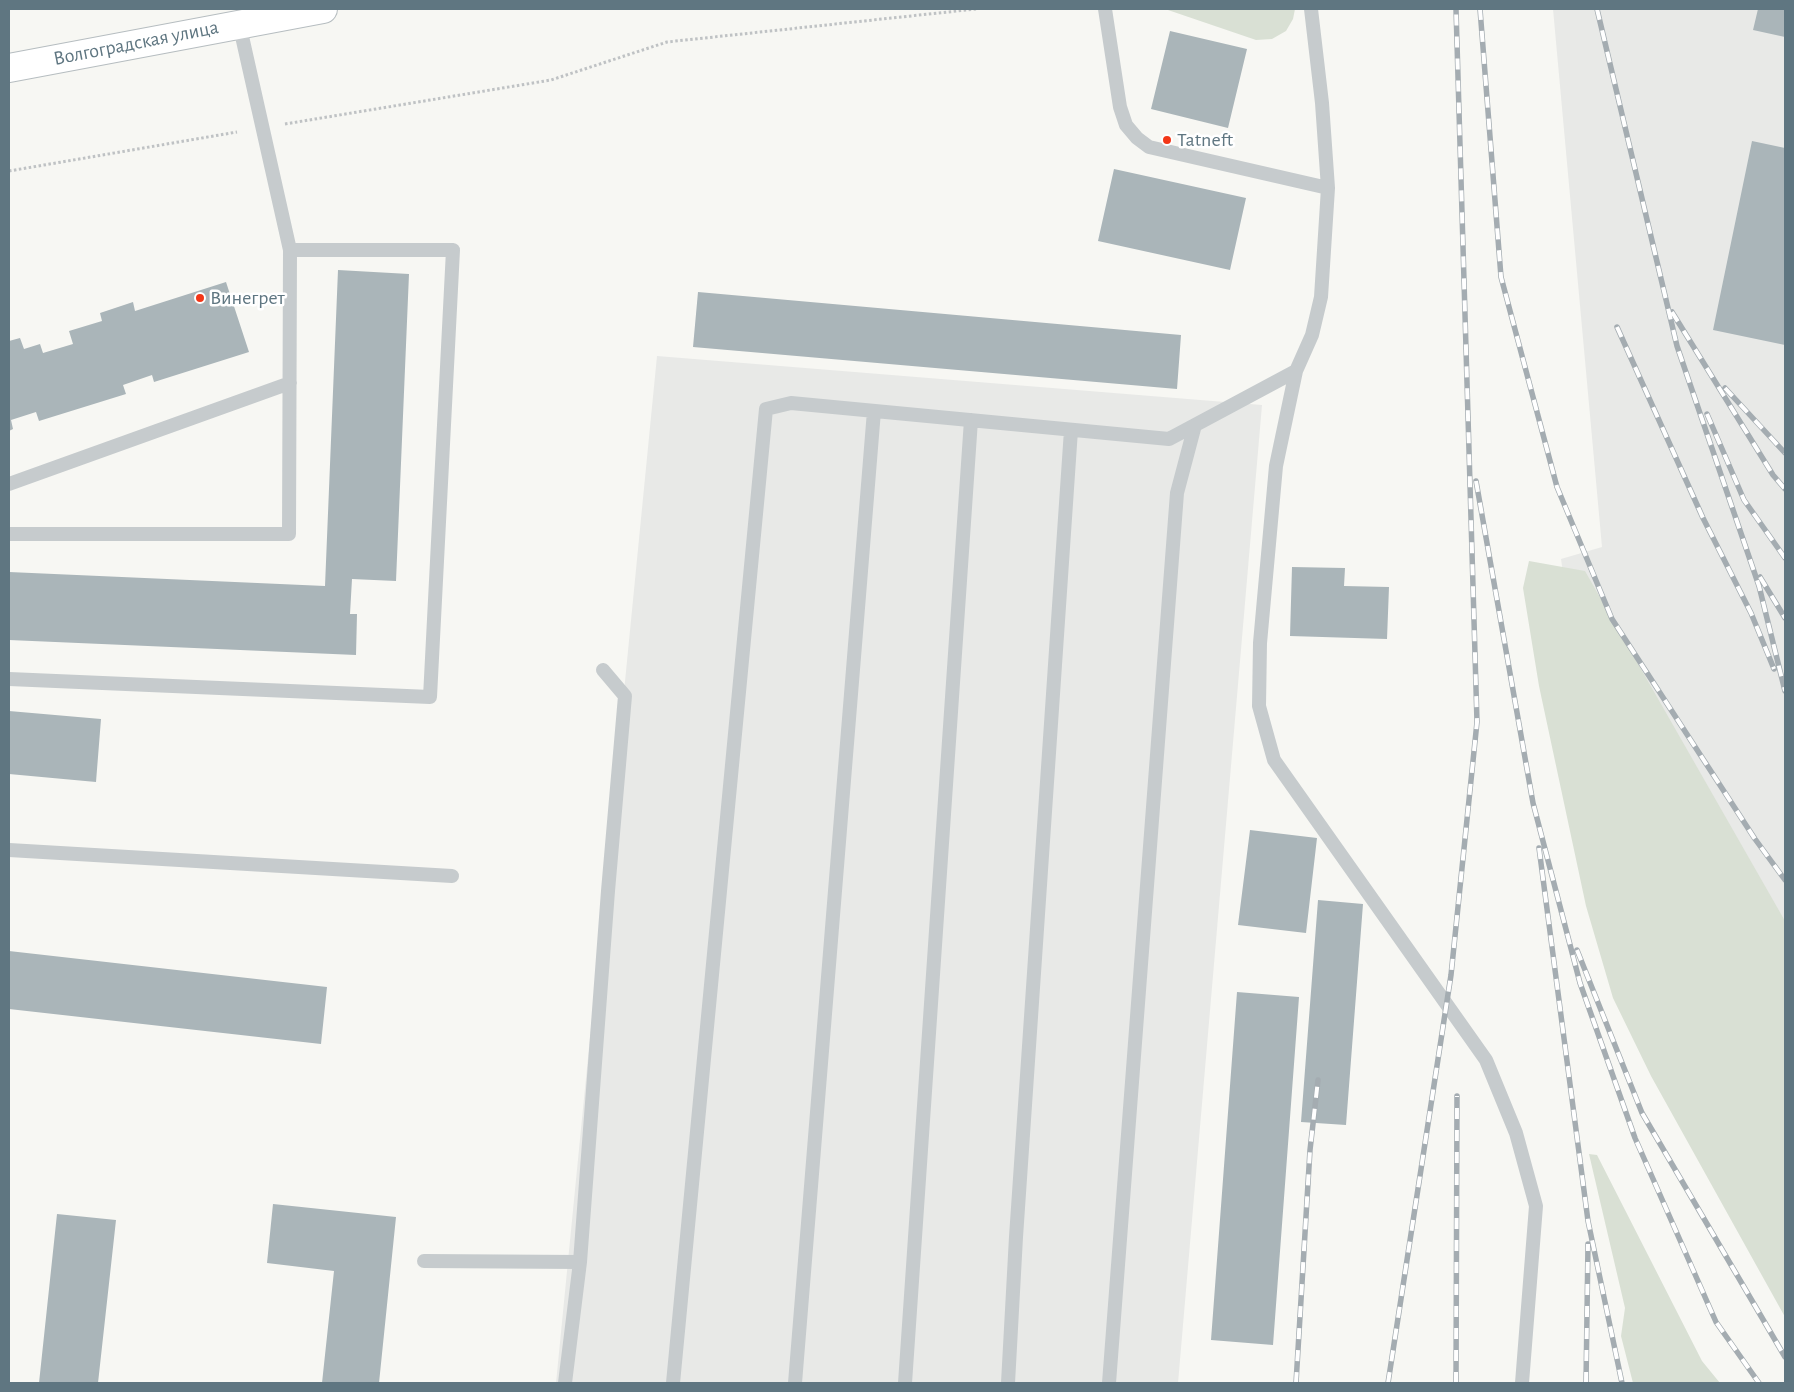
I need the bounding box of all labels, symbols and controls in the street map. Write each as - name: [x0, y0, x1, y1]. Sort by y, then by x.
- street label: Волгоградская улица: [51, 15, 221, 71]
- place label: Tatneft: [1177, 128, 1233, 152]
- marker: Tatneft: [1161, 134, 1173, 146]
- place label: Винегрет: [210, 286, 285, 310]
- marker: Винегрет: [194, 292, 206, 304]

